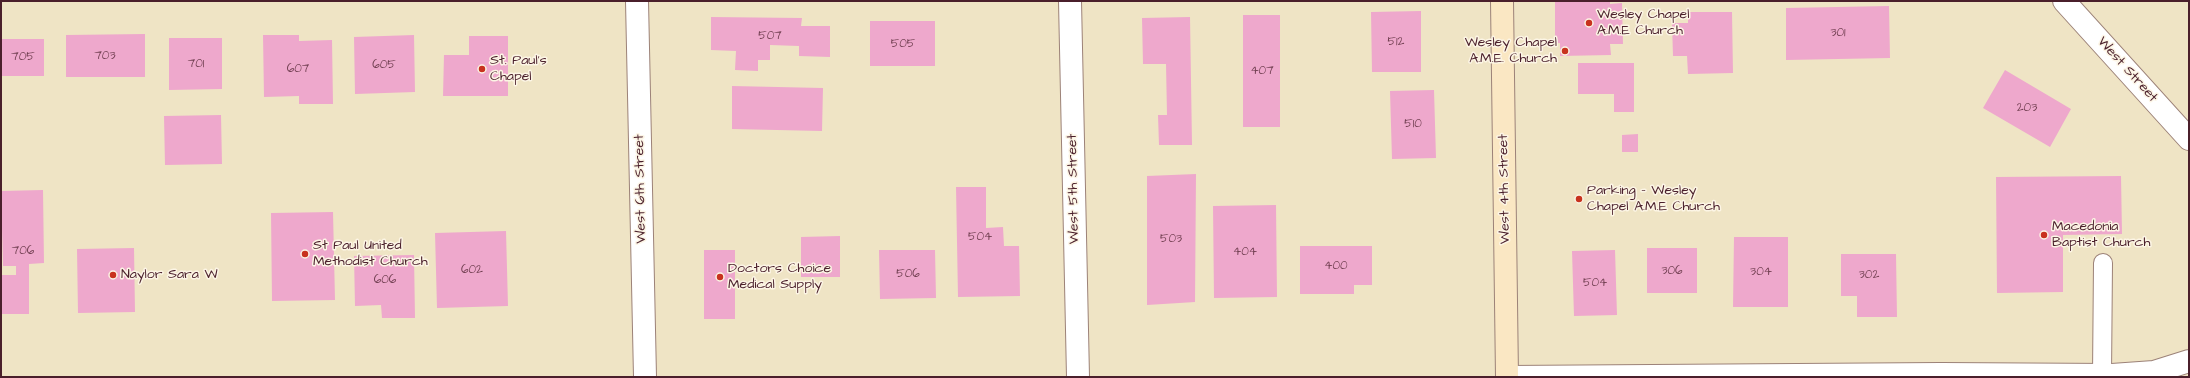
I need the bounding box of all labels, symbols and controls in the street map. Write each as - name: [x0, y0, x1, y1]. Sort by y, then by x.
- place label: Wesley Chapel A.M.E Church: [1597, 7, 1689, 40]
- marker: Wesley Chapel A.M.E Church: [1584, 18, 1594, 28]
- house number: 301: [1830, 26, 1846, 40]
- house number: 507: [758, 29, 782, 43]
- street label: West Street: [2093, 34, 2161, 106]
- house number: 512: [1388, 35, 1404, 49]
- place label: Wesley Chapel A.M.E. Church: [1465, 35, 1557, 68]
- house number: 505: [891, 37, 915, 51]
- marker: Wesley Chapel A.M.E. Church: [1560, 46, 1570, 56]
- house number: 703: [94, 49, 116, 63]
- house number: 705: [11, 50, 35, 64]
- place label: St. Paul's Chapel: [490, 53, 547, 86]
- house number: 701: [188, 57, 204, 71]
- house number: 605: [372, 58, 396, 72]
- house number: 607: [287, 62, 309, 76]
- marker: St. Paul's Chapel: [477, 64, 487, 74]
- house number: 407: [1250, 64, 1274, 78]
- house number: 203: [2017, 101, 2037, 115]
- house number: 510: [1404, 117, 1422, 131]
- street label: West 6th Street: [632, 134, 650, 244]
- street label: West 5th Street: [1065, 134, 1083, 244]
- street label: West 4th Street: [1496, 134, 1514, 244]
- place label: Parking - Wesley Chapel A.M.E Church: [1587, 183, 1720, 216]
- marker: Parking - Wesley Chapel A.M.E Church: [1574, 194, 1584, 204]
- place label: Macedonia Baptist Church: [2052, 219, 2150, 252]
- house number: 504: [968, 230, 992, 244]
- marker: Macedonia Baptist Church: [2039, 230, 2049, 240]
- house number: 503: [1160, 232, 1182, 246]
- place label: St Paul United Methodist Church: [313, 238, 428, 270]
- house number: 706: [12, 244, 34, 258]
- house number: 404: [1233, 245, 1257, 259]
- marker: St Paul United Methodist Church: [300, 249, 310, 259]
- house number: 400: [1324, 259, 1348, 273]
- place label: Doctors Choice Medical Supply: [728, 261, 831, 294]
- house number: 602: [461, 263, 483, 277]
- house number: 306: [1661, 264, 1683, 278]
- house number: 304: [1750, 265, 1772, 279]
- place label: Naylor Sara W: [121, 267, 218, 283]
- house number: 506: [896, 267, 920, 281]
- house number: 302: [1859, 268, 1879, 282]
- marker: Naylor Sara W: [108, 270, 118, 280]
- marker: Doctors Choice Medical Supply: [715, 272, 725, 282]
- house number: 606: [374, 273, 396, 287]
- house number: 504: [1583, 276, 1607, 290]

